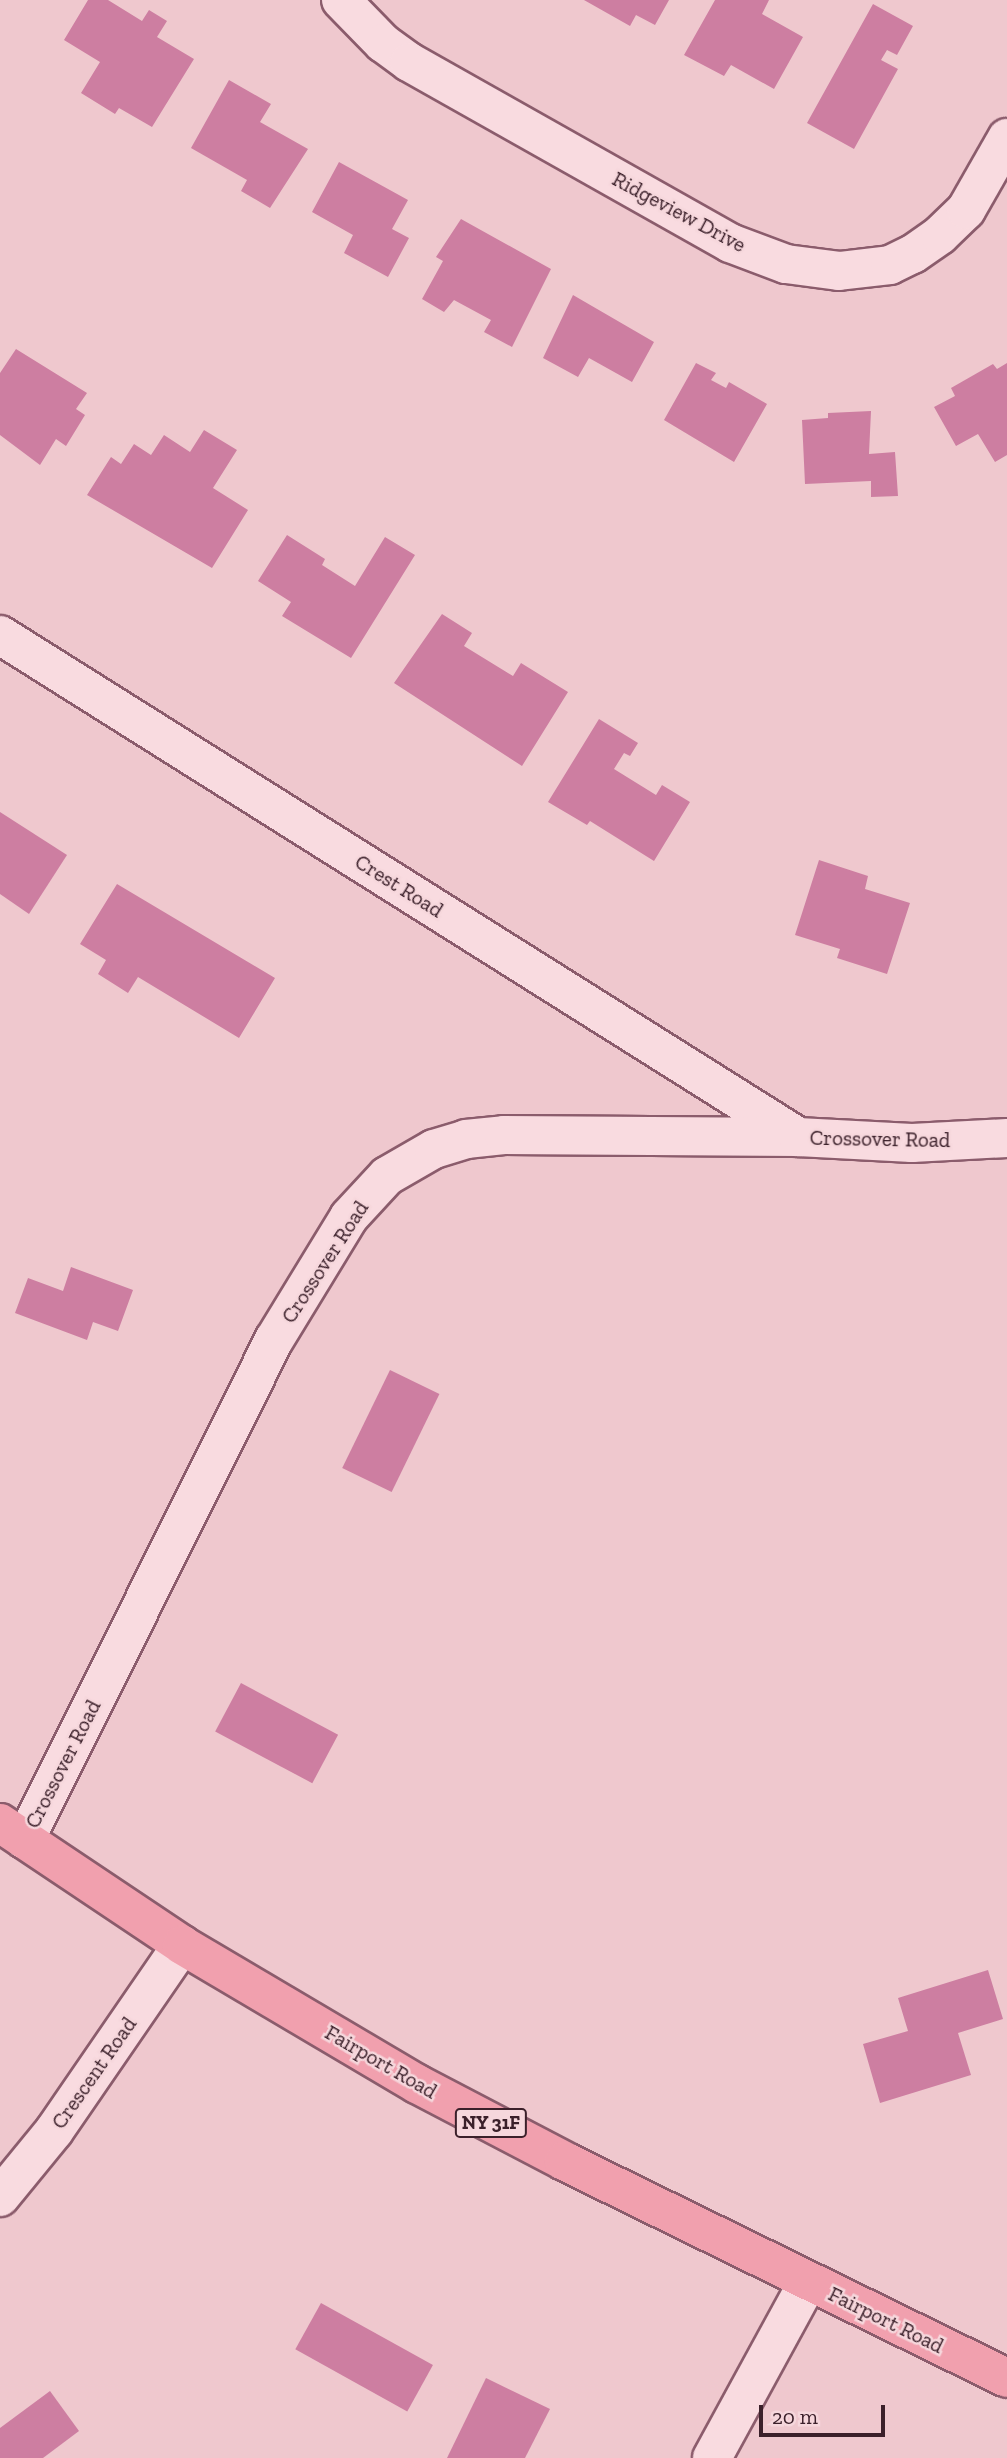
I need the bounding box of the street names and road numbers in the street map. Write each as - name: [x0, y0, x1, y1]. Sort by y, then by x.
- street label: Ridgeview Drive: [608, 166, 750, 258]
- street label: Crest Road: [350, 849, 448, 923]
- street label: Crossover Road: [809, 1125, 951, 1153]
- street label: Crossover Road: [276, 1196, 374, 1328]
- street label: Crossover Road: [20, 1695, 106, 1833]
- street label: Crescent Road: [46, 2012, 142, 2134]
- street label: Fairport Road: [321, 2020, 441, 2104]
- road number: NY 31F: [454, 2108, 528, 2138]
- street label: Fairport Road: [824, 2281, 948, 2359]

